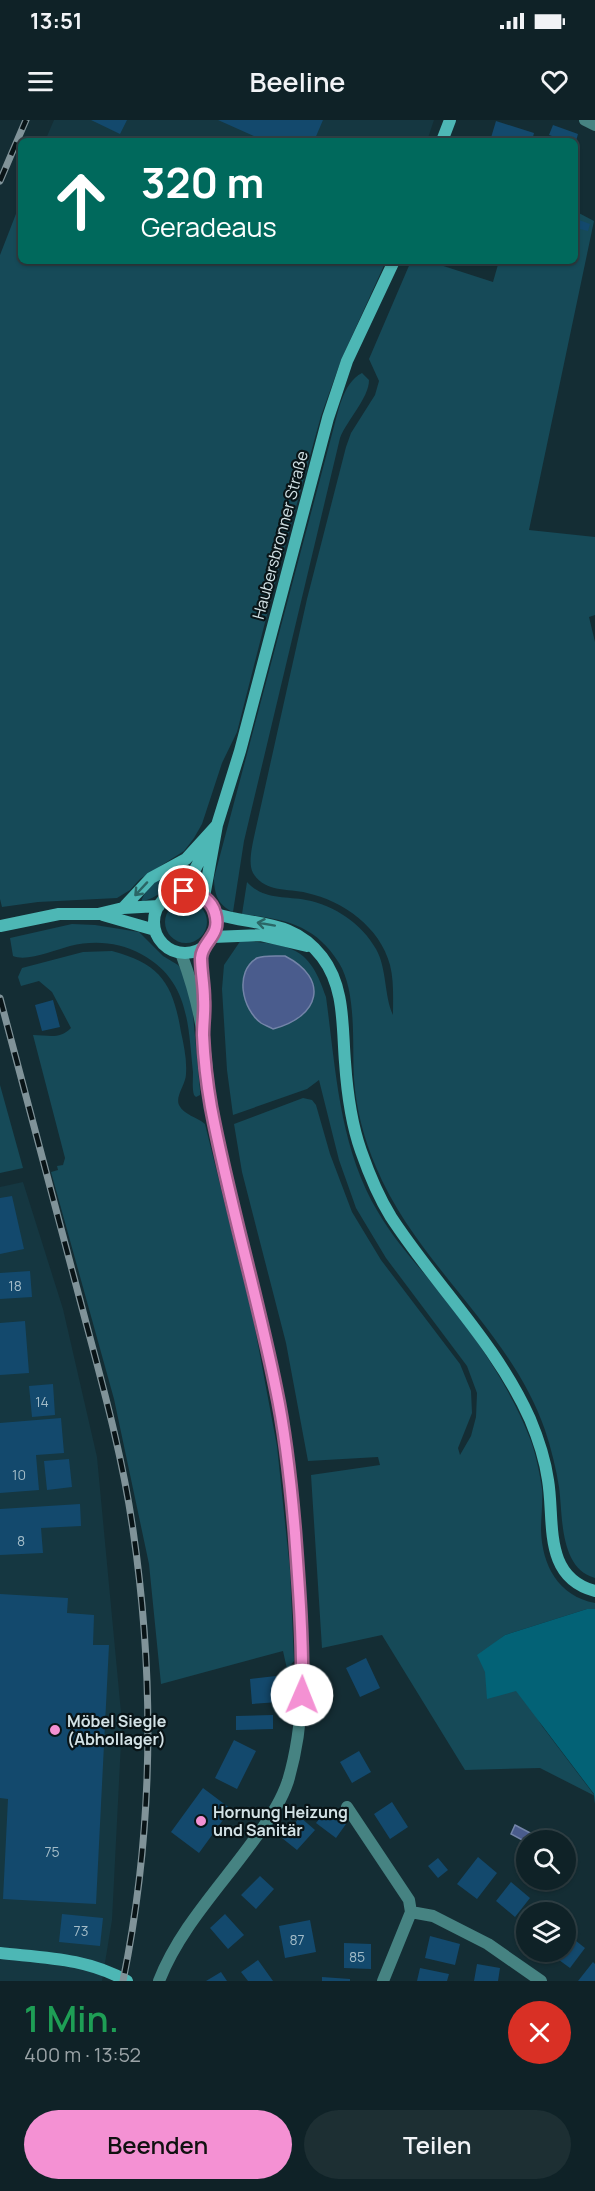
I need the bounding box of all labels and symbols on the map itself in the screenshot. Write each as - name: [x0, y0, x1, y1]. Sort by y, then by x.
- street label: Haubersbronner Straße: [247, 448, 313, 622]
- pin: [158, 865, 209, 916]
- one-way arrow: [134, 881, 148, 896]
- one-way arrow: [257, 919, 277, 930]
- house number: 18: [8, 1276, 22, 1295]
- house number: 14: [35, 1392, 49, 1411]
- house number: 10: [12, 1465, 26, 1484]
- house number: 8: [17, 1531, 25, 1550]
- position arrow: [270, 1663, 334, 1727]
- place label: Möbel Siegle (Abhollager): [67, 1710, 167, 1750]
- marker: Möbel Siegle (Abhollager): [48, 1723, 62, 1737]
- place label: Hornung Heizung und Sanitär: [213, 1801, 348, 1841]
- marker: Hornung Heizung und Sanitär: [194, 1814, 208, 1828]
- house number: 75: [44, 1842, 60, 1861]
- house number: 73: [74, 1921, 88, 1940]
- house number: 87: [289, 1930, 305, 1949]
- house number: 85: [349, 1947, 365, 1966]

